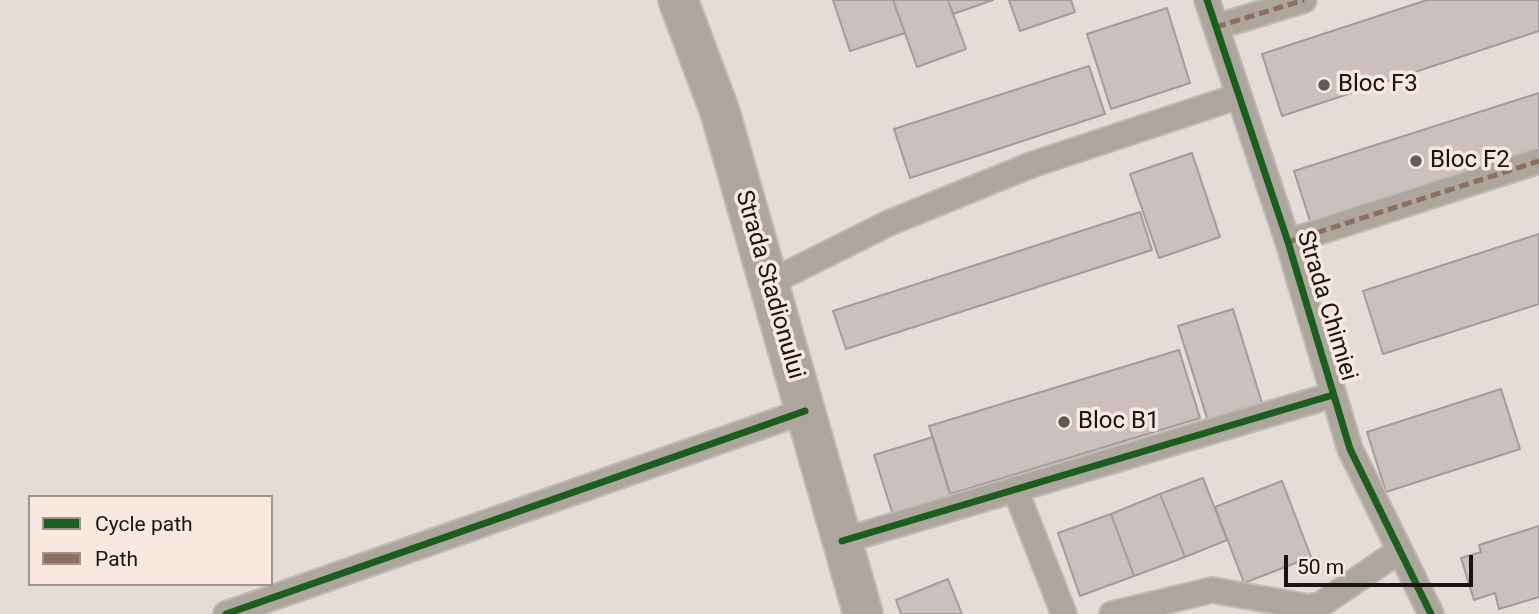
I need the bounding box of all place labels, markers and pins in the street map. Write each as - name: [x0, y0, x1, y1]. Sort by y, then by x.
- place label: Bloc F3: [1338, 71, 1418, 99]
- marker: Bloc F3: [1316, 77, 1332, 93]
- place label: Bloc F2: [1430, 147, 1510, 175]
- marker: Bloc F2: [1408, 153, 1424, 169]
- place label: Bloc B1: [1078, 408, 1159, 436]
- marker: Bloc B1: [1056, 414, 1072, 430]

